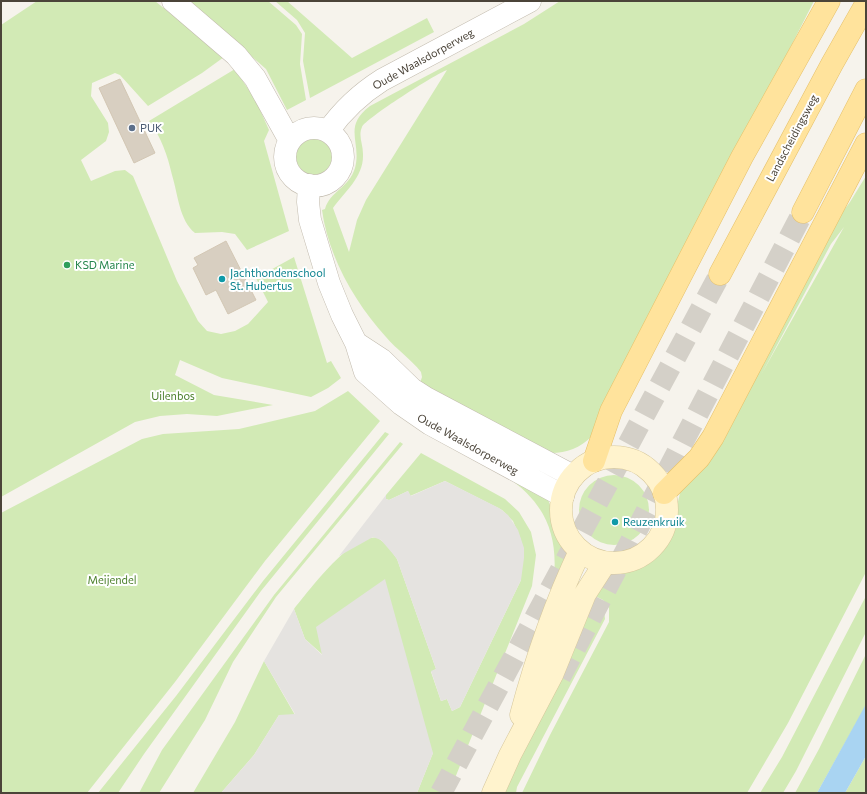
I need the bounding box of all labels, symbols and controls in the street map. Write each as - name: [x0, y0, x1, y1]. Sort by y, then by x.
- street label: Oude Waalsdorperweg: [370, 25, 476, 92]
- street label: Landscheidingsweg: [763, 92, 820, 184]
- place label: PUK: [140, 121, 163, 134]
- marker: PUK: [127, 123, 137, 133]
- place label: KSD Marine: [75, 258, 135, 271]
- marker: KSD Marine: [62, 260, 72, 270]
- place label: Jachthondenschool St. Hubertus: [230, 266, 326, 292]
- marker: Jachthondenschool St. Hubertus: [217, 274, 227, 284]
- park label: Uilenbos: [151, 389, 195, 402]
- street label: Oude Waalsdorperweg: [415, 410, 521, 477]
- place label: Reuzenkruik: [623, 515, 685, 528]
- marker: Reuzenkruik: [610, 517, 620, 527]
- park label: Meijendel: [88, 573, 137, 586]

